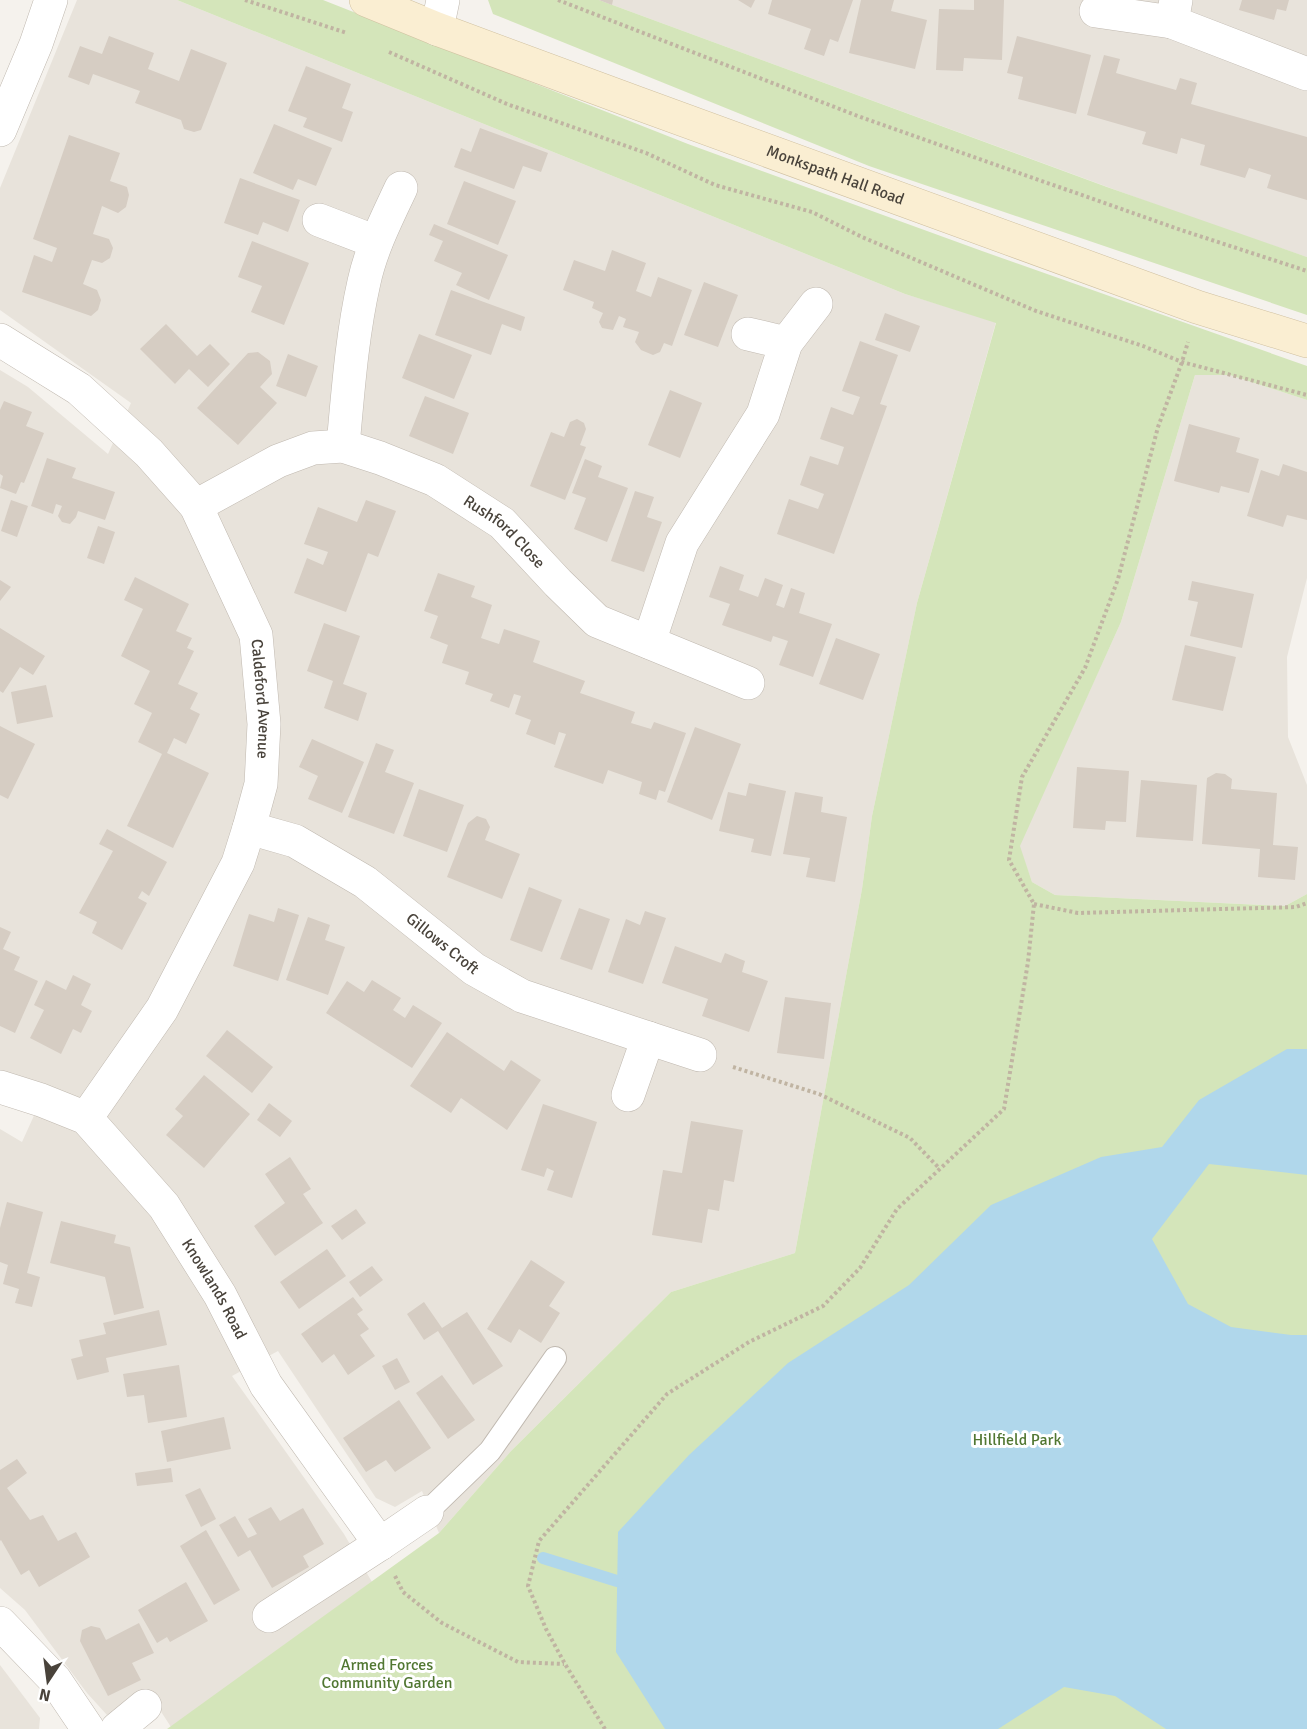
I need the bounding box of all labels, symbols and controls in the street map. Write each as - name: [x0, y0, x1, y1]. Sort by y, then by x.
- street label: Monkspath Hall Road: [764, 141, 907, 209]
- street label: Rushford Close: [460, 491, 549, 573]
- street label: Caldeford Avenue: [246, 638, 274, 759]
- street label: Gillows Croft: [402, 909, 483, 979]
- street label: Knowlands Road: [177, 1235, 251, 1342]
- park label: Hillfield Park: [973, 1430, 1061, 1450]
- north arrow: [18, 1651, 78, 1711]
- park label: Armed Forces Community Garden: [321, 1655, 453, 1693]
- text: N: [37, 1684, 53, 1706]

